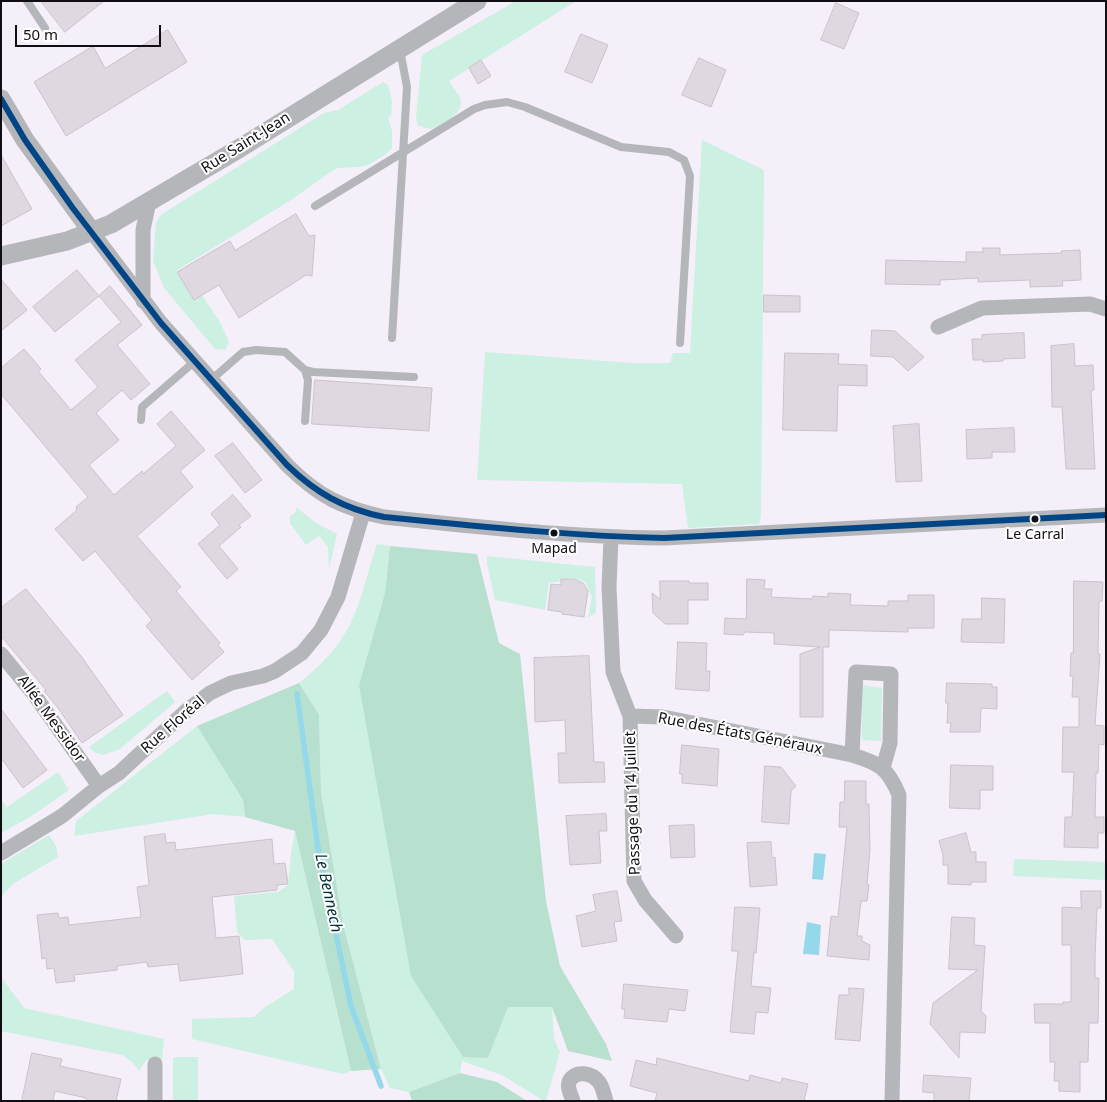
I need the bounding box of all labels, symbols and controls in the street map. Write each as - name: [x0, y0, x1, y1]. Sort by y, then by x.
- scale bar: [18, 15, 164, 47]
- text: 50 m: [23, 24, 58, 44]
- street label: Rue Saint-Jean: [198, 109, 294, 177]
- marker: Le Carral: [1030, 514, 1040, 524]
- place label: Le Carral: [1006, 527, 1064, 543]
- marker: Mapad: [549, 528, 559, 538]
- place label: Mapad: [531, 541, 577, 557]
- street label: Allée Messidor: [13, 672, 89, 766]
- street label: Rue Floréal: [138, 693, 208, 757]
- street label: Rue des États Généraux: [656, 709, 824, 759]
- street label: Passage du 14 Juillet: [621, 731, 645, 875]
- water label: Le Bennech: [310, 852, 346, 934]

